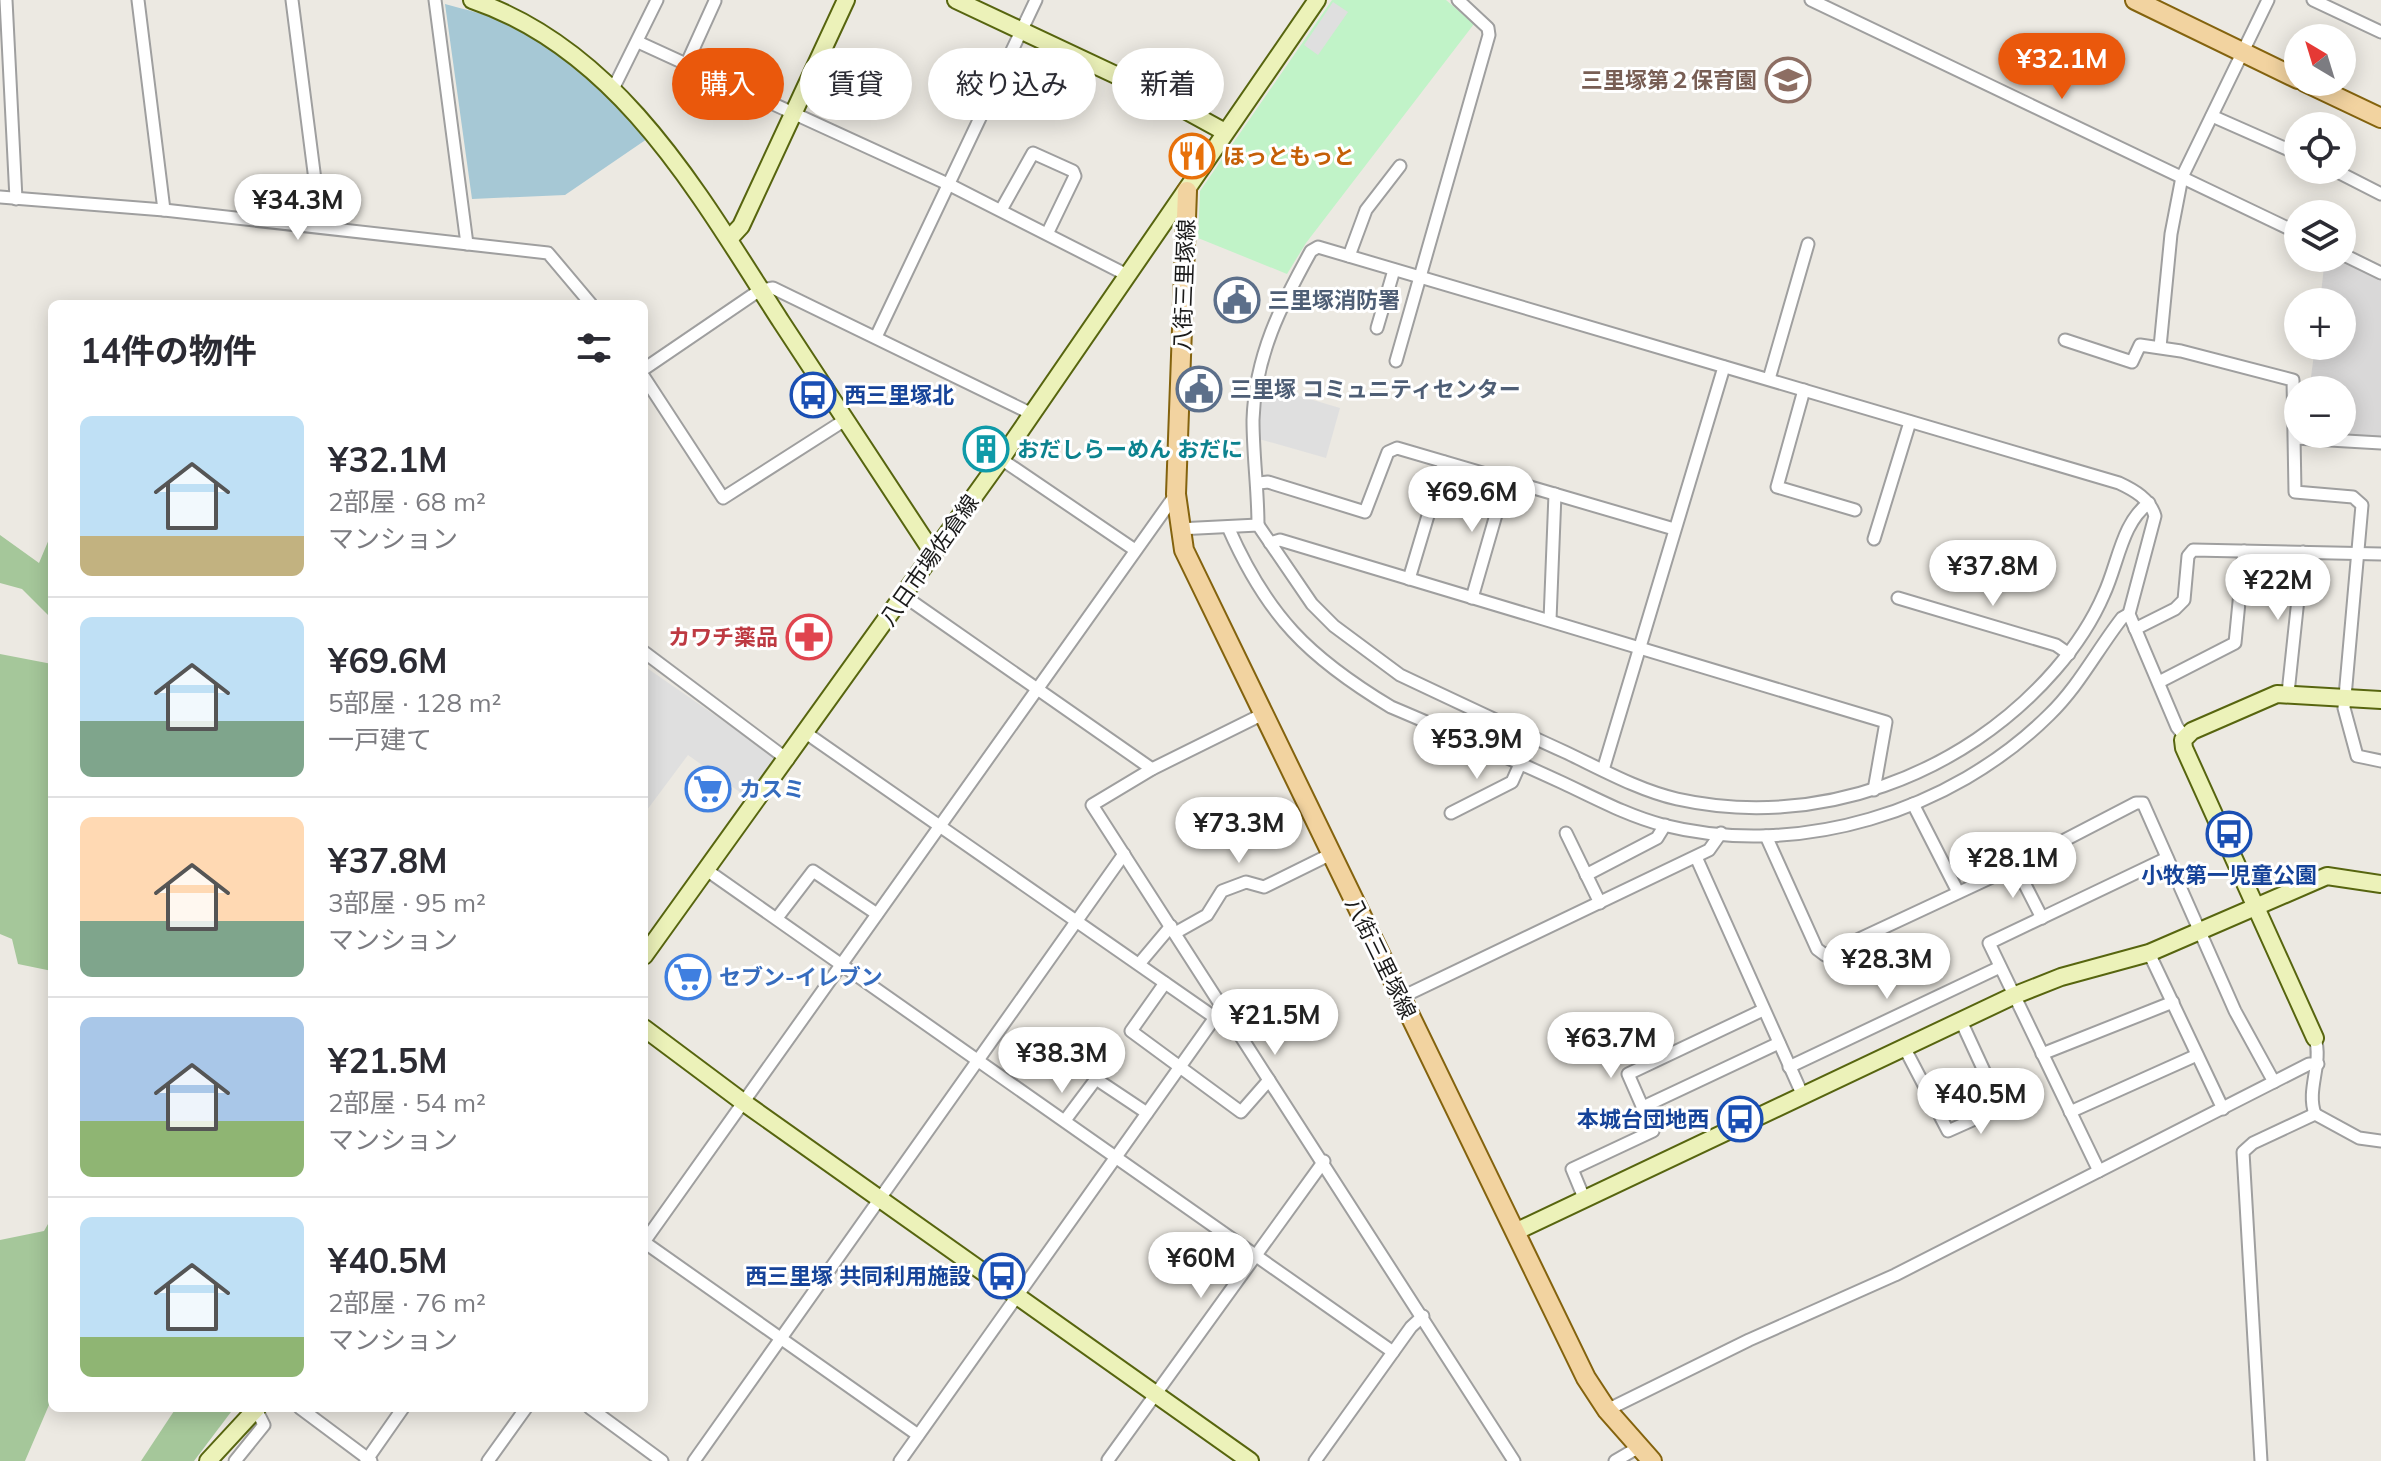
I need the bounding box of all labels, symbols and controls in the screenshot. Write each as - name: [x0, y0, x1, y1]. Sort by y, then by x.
- north arrow: [2284, 24, 2356, 96]
- map controls: [2284, 24, 2356, 448]
- pin: ¥32.1M: [1997, 33, 2127, 101]
- text: ¥32.1M: [2016, 42, 2108, 75]
- chip: 購入: [672, 48, 784, 120]
- chip: 賃貸: [800, 48, 912, 120]
- chip: 絞り込み: [928, 48, 1096, 120]
- chip: 新着: [1112, 48, 1224, 120]
- school or university icon: 三里塚第２保育園: [1764, 56, 1812, 104]
- place label: 三里塚第２保育園: [1581, 66, 1757, 94]
- button: locate: [2284, 112, 2356, 184]
- restaurant icon: ほっともっと: [1168, 132, 1216, 180]
- place label: ほっともっと: [1223, 142, 1355, 170]
- pin: ¥34.3M: [233, 174, 363, 242]
- text: ¥34.3M: [252, 183, 344, 216]
- button: layers: [2284, 200, 2356, 272]
- street label: 八街三里塚線: [1168, 219, 1200, 351]
- public building icon: 三里塚消防署: [1213, 276, 1261, 324]
- place label: 三里塚消防署: [1268, 286, 1400, 314]
- button: +: [2284, 288, 2356, 360]
- icon: filters: [572, 326, 616, 370]
- text: 14件の物件: [80, 329, 257, 372]
- public building icon: 三里塚 コミュニティセンター: [1175, 365, 1223, 413]
- bus stop icon: 西三里塚北: [789, 371, 837, 419]
- place label: 三里塚 コミュニティセンター: [1230, 375, 1521, 403]
- button: −: [2284, 376, 2356, 448]
- place label: 西三里塚北: [844, 381, 954, 409]
- building icon: おだしらーめん おだに: [962, 425, 1010, 473]
- place label: おだしらーめん おだに: [1017, 435, 1243, 463]
- text: ¥32.1M: [328, 438, 448, 481]
- icon: home: [144, 448, 240, 544]
- pin: ¥69.6M: [1407, 466, 1537, 534]
- text: ¥69.6M: [1426, 475, 1518, 508]
- text: 2部屋 · 68 m²: [328, 485, 486, 518]
- street label: 八日市場佐倉線: [873, 489, 985, 631]
- text: マンション: [328, 522, 458, 555]
- pin: ¥37.8M: [1928, 540, 2058, 608]
- text: ¥37.8M: [1947, 549, 2039, 582]
- pin: ¥22M: [2231, 554, 2325, 622]
- text: ¥22M: [2243, 563, 2313, 596]
- pharmacy icon: カワチ薬品: [785, 613, 833, 661]
- place label: カワチ薬品: [668, 623, 778, 651]
- text: ¥69.6M: [328, 639, 448, 682]
- icon: home: [144, 649, 240, 745]
- text: 5部屋 · 128 m²: [328, 686, 501, 719]
- pin: ¥53.9M: [1412, 713, 1542, 781]
- text: ¥53.9M: [1431, 722, 1523, 755]
- text: 一戸建て: [328, 723, 432, 756]
- supermarket icon: カスミ: [684, 765, 732, 813]
- place label: カスミ: [739, 775, 805, 803]
- pin: ¥73.3M: [1174, 797, 1304, 865]
- text: ¥73.3M: [1193, 806, 1285, 839]
- bus stop icon: 小牧第一児童公園: [2205, 810, 2253, 858]
- pin: ¥28.1M: [1948, 832, 2078, 900]
- text: ¥37.8M: [328, 839, 448, 882]
- text: ¥28.1M: [1967, 841, 2059, 874]
- icon: home: [144, 849, 240, 945]
- place label: 小牧第一児童公園: [2141, 861, 2317, 889]
- text: 3部屋 · 95 m²: [328, 886, 486, 919]
- street label: 八街三里塚線: [1339, 893, 1423, 1023]
- text: マンション: [328, 923, 458, 956]
- pin: ¥28.3M: [1822, 933, 1952, 1001]
- text: ¥28.3M: [1841, 942, 1933, 975]
- supermarket icon: セブン-イレブン: [664, 953, 712, 1001]
- place label: セブン-イレブン: [719, 963, 883, 991]
- pin: ¥21.5M: [1210, 989, 1340, 1057]
- text: ¥21.5M: [1229, 998, 1321, 1031]
- pin: ¥63.7M: [1546, 1012, 1676, 1080]
- text: ¥63.7M: [1565, 1021, 1657, 1054]
- pin: ¥38.3M: [997, 1027, 1127, 1095]
- text: ¥38.3M: [1016, 1036, 1108, 1069]
- text: ¥21.5M: [328, 1039, 448, 1082]
- icon: home: [144, 1049, 240, 1145]
- pin: ¥40.5M: [1916, 1068, 2046, 1136]
- text: ¥40.5M: [1935, 1077, 2027, 1110]
- text: 2部屋 · 54 m²: [328, 1086, 486, 1119]
- bus stop icon: 本城台団地西: [1716, 1095, 1764, 1143]
- place label: 本城台団地西: [1577, 1105, 1709, 1133]
- text: マンション: [328, 1123, 458, 1156]
- pin: ¥60M: [1154, 1232, 1248, 1300]
- text: ¥40.5M: [328, 1239, 448, 1282]
- text: ¥60M: [1166, 1241, 1236, 1274]
- icon: home: [144, 1249, 240, 1345]
- bus stop icon: 西三里塚 共同利用施設: [978, 1252, 1026, 1300]
- place label: 西三里塚 共同利用施設: [745, 1262, 971, 1290]
- text: 2部屋 · 76 m²: [328, 1286, 486, 1319]
- text: マンション: [328, 1323, 458, 1356]

